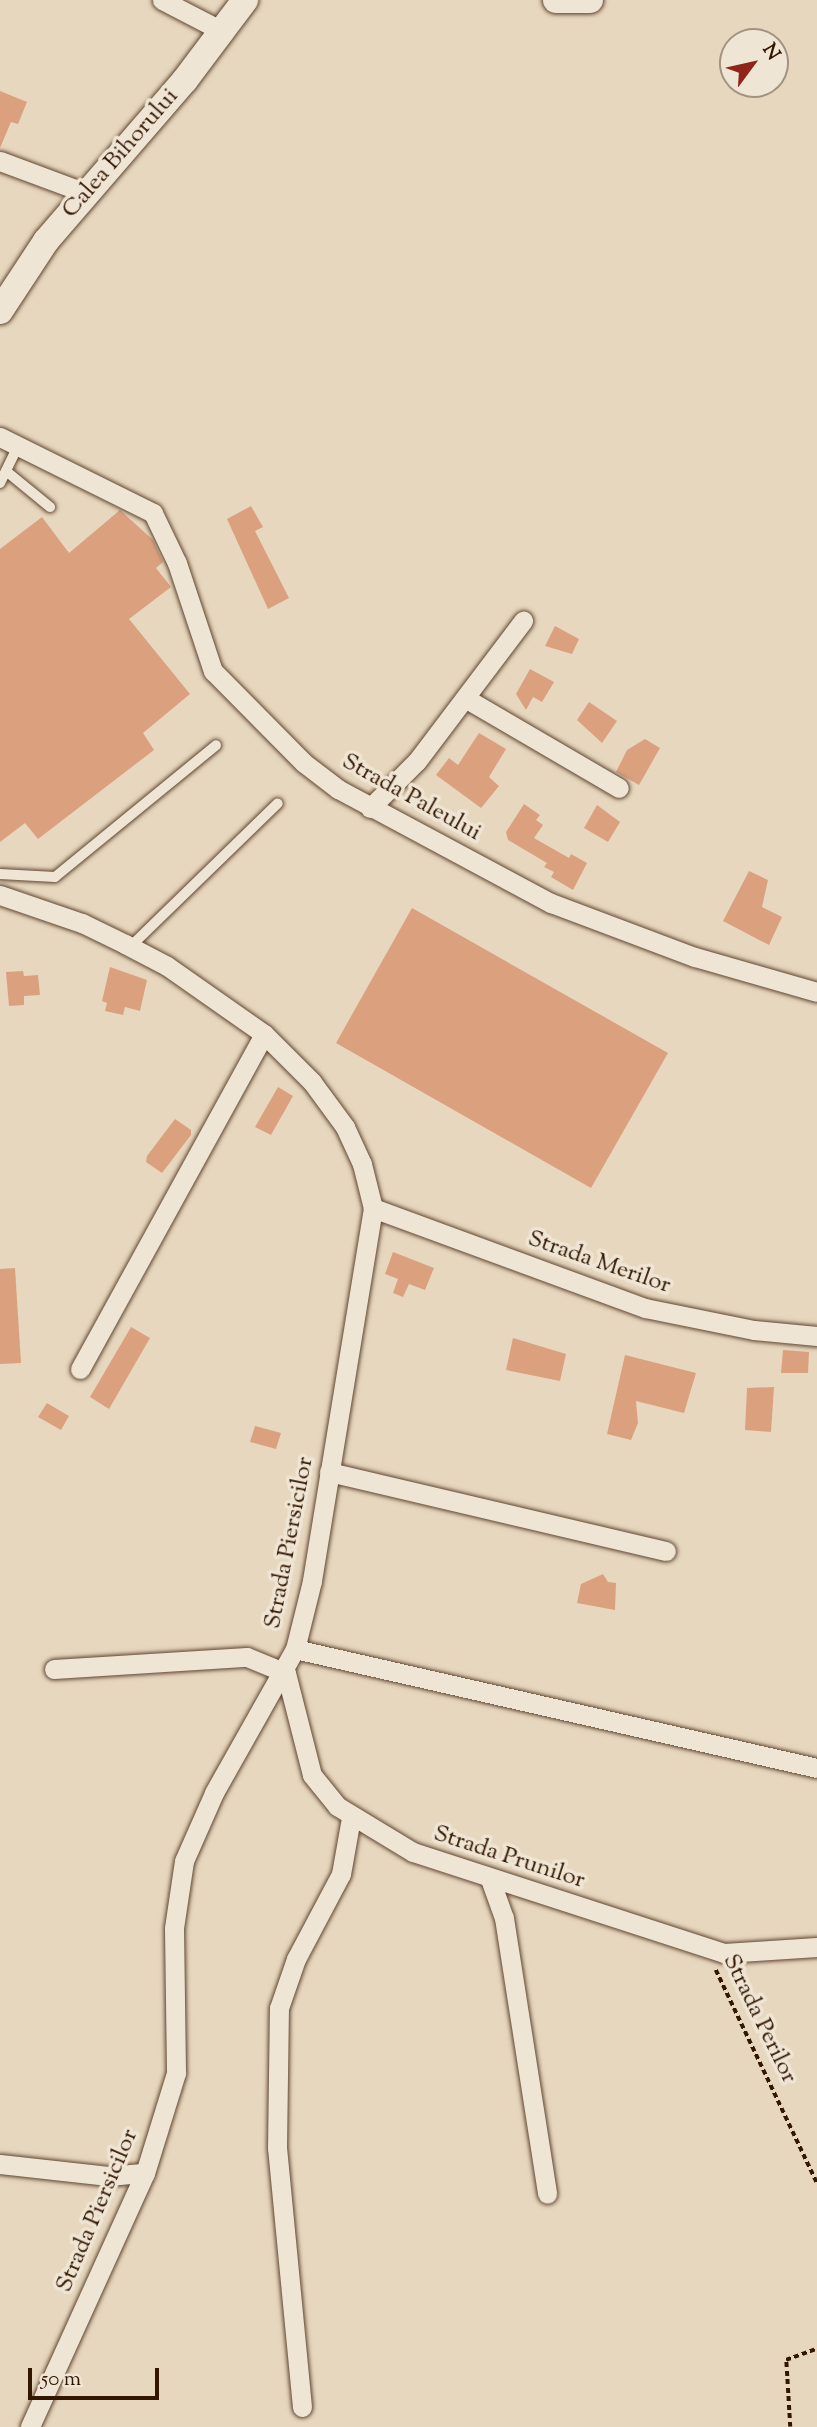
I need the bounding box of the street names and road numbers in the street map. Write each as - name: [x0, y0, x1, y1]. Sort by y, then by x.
- street label: Calea Bihorului: [57, 83, 185, 225]
- street label: Strada Paleului: [336, 748, 486, 848]
- street label: Strada Merilor: [524, 1225, 674, 1301]
- street label: Strada Piersicilor: [259, 1455, 321, 1631]
- street label: Strada Prunilor: [430, 1820, 588, 1896]
- street label: Strada Perilor: [715, 1950, 803, 2088]
- street label: Strada Piersicilor: [51, 2125, 145, 2297]

